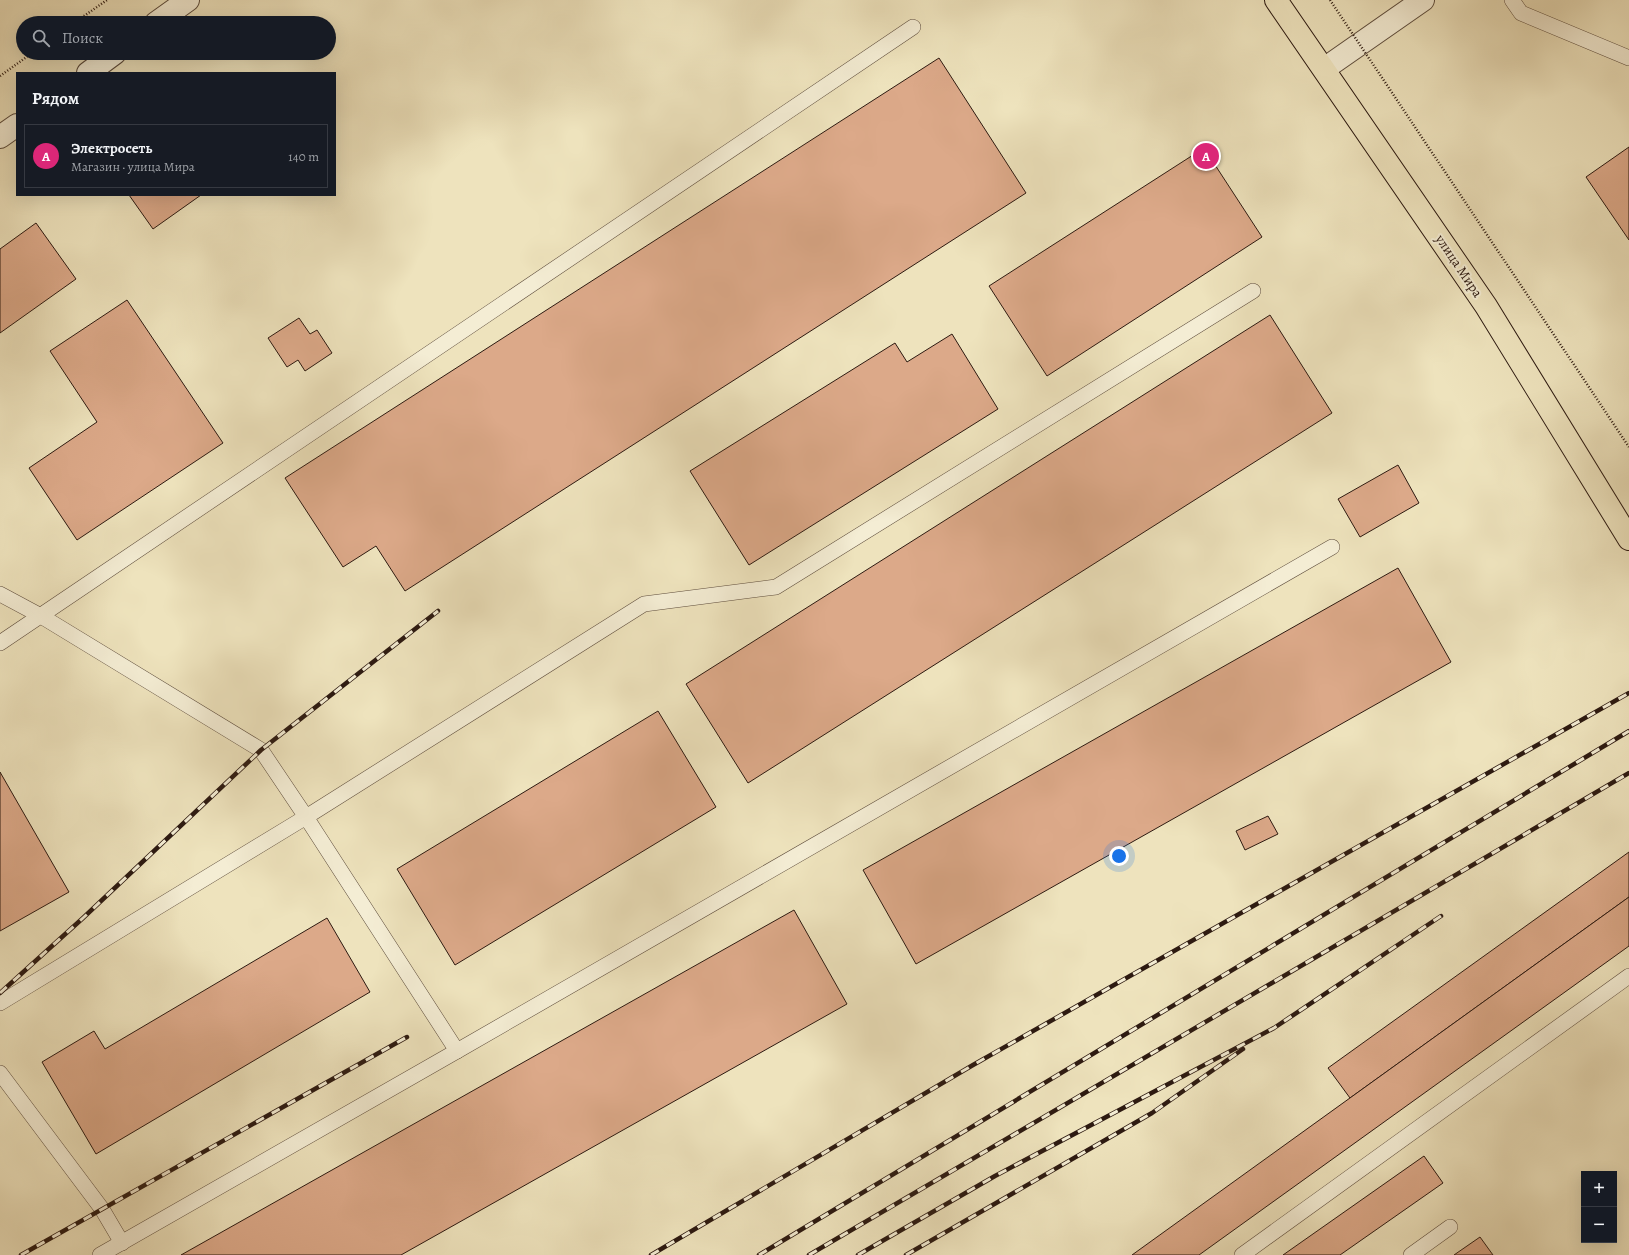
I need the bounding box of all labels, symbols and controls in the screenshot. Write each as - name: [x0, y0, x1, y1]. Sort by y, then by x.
- search box: [16, 16, 336, 60]
- icon: search: [30, 27, 52, 49]
- text: Поиск: [62, 28, 103, 48]
- text: Рядом: [32, 87, 79, 110]
- text: Электросеть: [71, 138, 152, 158]
- pin: A: [1193, 141, 1219, 171]
- text: A: [42, 148, 50, 165]
- text: 140 m: [288, 148, 319, 165]
- text: Магазин · улица Мира: [71, 158, 195, 175]
- street label: улица Мира: [1430, 230, 1487, 302]
- your location: [1109, 846, 1129, 866]
- map controls: [1581, 1171, 1617, 1243]
- button: +: [1581, 1171, 1617, 1207]
- button: −: [1581, 1207, 1617, 1243]

